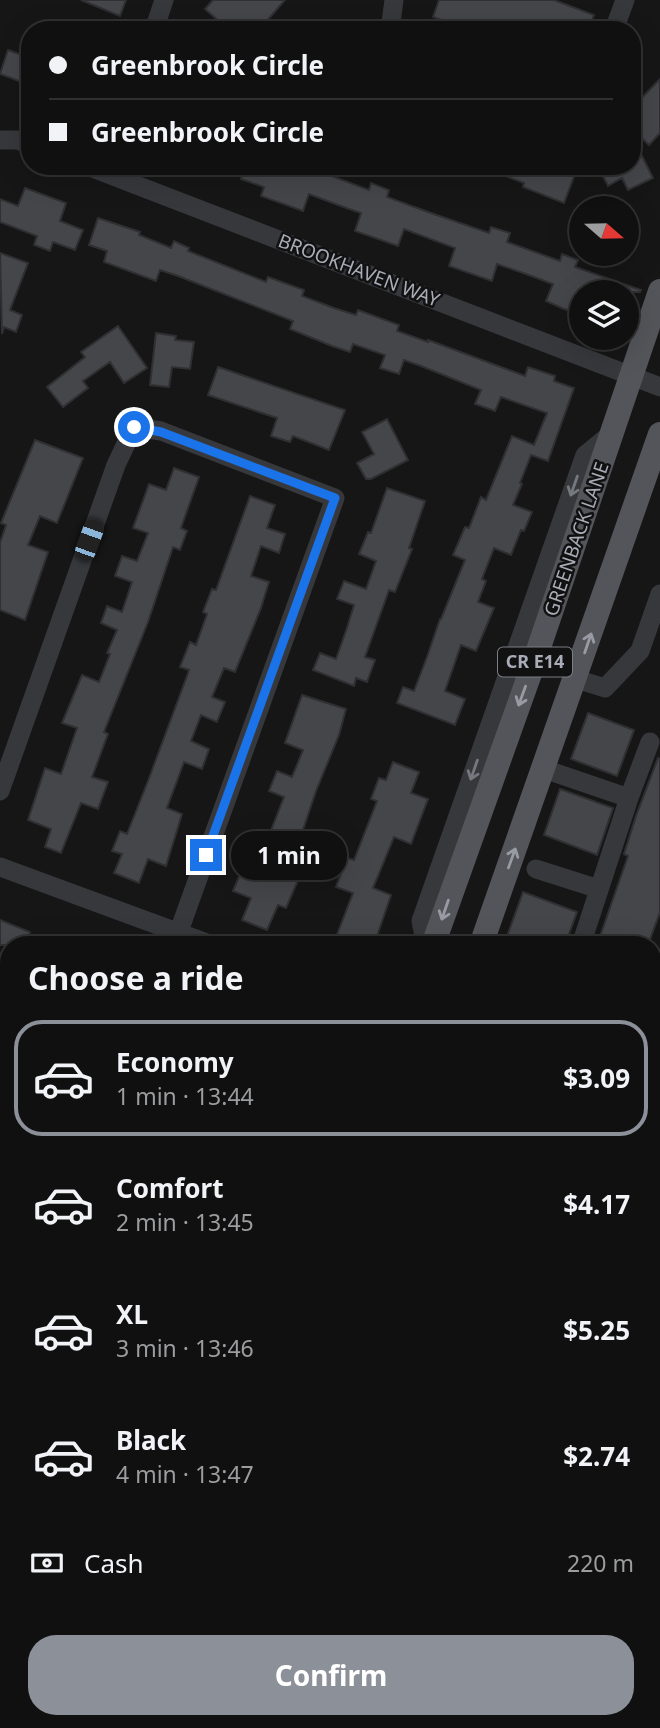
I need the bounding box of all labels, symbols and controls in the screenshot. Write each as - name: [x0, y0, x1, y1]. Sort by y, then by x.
- text: Greenbrook Circle: [91, 47, 324, 83]
- text: Greenbrook Circle: [91, 114, 324, 150]
- north arrow: [569, 196, 639, 266]
- map controls: [569, 196, 639, 350]
- street label: BROOKHAVEN WAY: [274, 227, 444, 313]
- button: layers: [569, 280, 639, 350]
- route start: [118, 411, 150, 443]
- street label: GREENBACK LANE: [537, 459, 615, 619]
- one-way arrow: [567, 475, 579, 497]
- car: [72, 517, 107, 563]
- one-way arrow: [583, 633, 595, 655]
- road number: CR E14: [498, 648, 572, 676]
- one-way arrow: [515, 685, 527, 707]
- one-way arrow: [467, 759, 480, 781]
- callout: 1 min: [230, 830, 346, 880]
- route end: [190, 839, 222, 871]
- text: 1 min: [257, 839, 321, 871]
- one-way arrow: [507, 847, 519, 869]
- one-way arrow: [438, 899, 451, 921]
- text: Choose a ride: [28, 956, 244, 999]
- text: Economy: [116, 1044, 234, 1080]
- icon: car: [32, 1047, 95, 1110]
- text: $3.09: [563, 1060, 630, 1096]
- text: 1 min · 13:44: [116, 1080, 254, 1112]
- text: Comfort: [116, 1170, 224, 1206]
- icon: car: [32, 1173, 95, 1236]
- text: $4.17: [563, 1186, 630, 1222]
- text: 2 min · 13:45: [116, 1206, 254, 1238]
- text: XL: [116, 1296, 148, 1332]
- icon: car: [32, 1299, 95, 1362]
- text: $5.25: [563, 1312, 630, 1348]
- text: 3 min · 13:46: [116, 1332, 254, 1364]
- text: Black: [116, 1422, 186, 1458]
- icon: car: [32, 1425, 95, 1488]
- text: $2.74: [563, 1438, 630, 1474]
- text: 4 min · 13:47: [116, 1458, 254, 1490]
- icon: cash: [28, 1544, 66, 1582]
- text: Cash: [84, 1545, 144, 1581]
- text: 220 m: [567, 1547, 634, 1579]
- button: Confirm: [28, 1635, 634, 1715]

